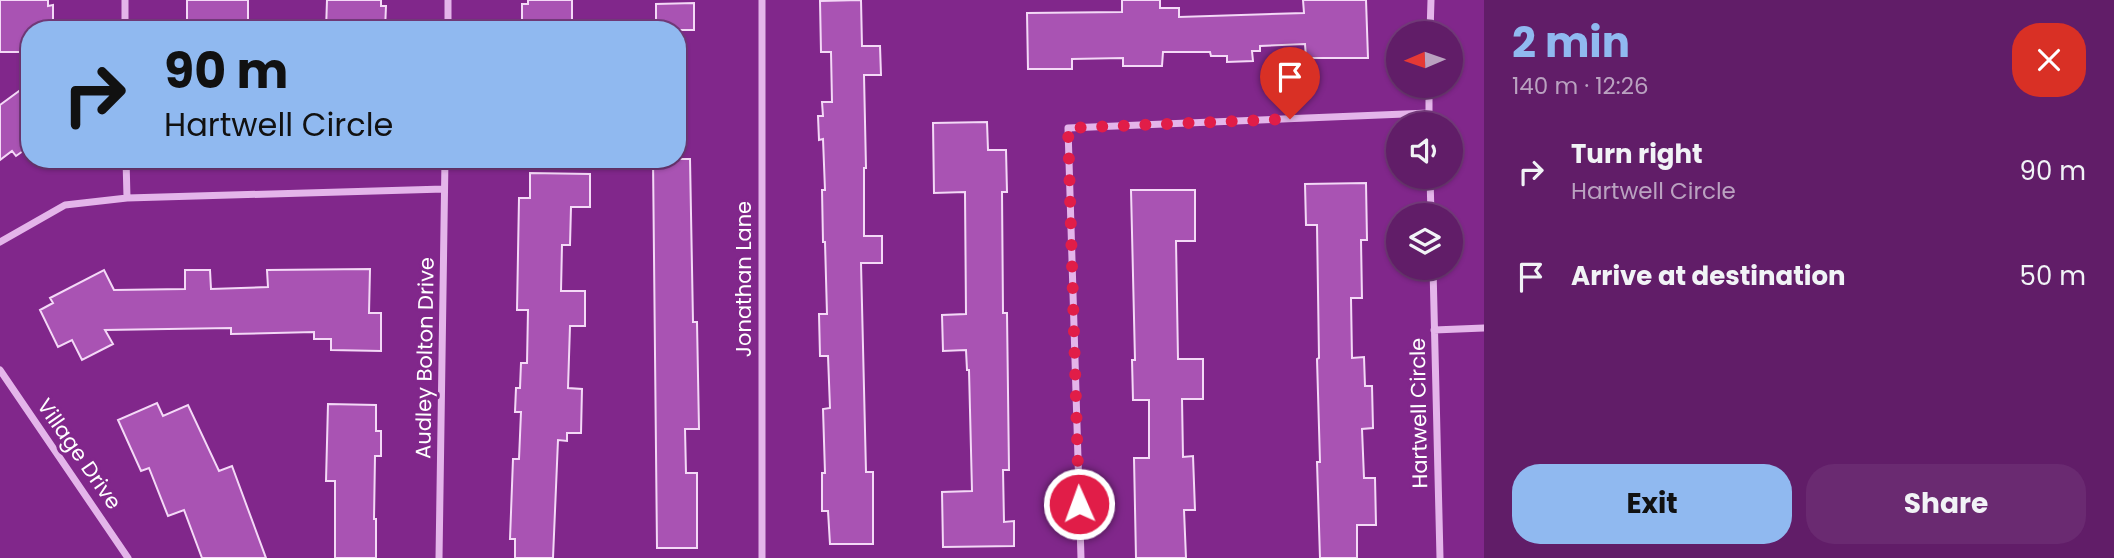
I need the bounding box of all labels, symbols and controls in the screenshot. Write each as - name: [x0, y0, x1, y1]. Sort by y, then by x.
- text: 2 min: [1512, 13, 1630, 72]
- north arrow: [1386, 21, 1463, 98]
- map controls: [1386, 21, 1463, 280]
- button: close: [2012, 23, 2086, 97]
- text: 90 m: [164, 37, 288, 105]
- pin: [1260, 47, 1320, 119]
- icon: right: [49, 49, 140, 140]
- icon: arrive: [1271, 58, 1309, 96]
- text: 140 m · 12:26: [1512, 70, 1649, 102]
- text: Hartwell Circle: [164, 102, 393, 147]
- button: sound: [1386, 112, 1463, 189]
- text: Turn right: [1571, 136, 1703, 172]
- icon: right: [1512, 153, 1550, 191]
- text: 90 m: [2020, 153, 2086, 189]
- text: Hartwell Circle: [1571, 175, 1736, 207]
- street label: Jonathan Lane: [729, 201, 758, 357]
- button: layers: [1386, 203, 1463, 280]
- street label: Audley Bolton Drive: [408, 257, 441, 459]
- icon: arrive: [1512, 258, 1550, 296]
- text: Arrive at destination: [1571, 258, 1846, 294]
- text: 50 m: [2020, 258, 2086, 294]
- street label: Hartwell Circle: [1403, 338, 1434, 489]
- street label: Village Drive: [30, 392, 128, 515]
- button: Exit: [1512, 464, 1792, 544]
- button: Share: [1806, 464, 2086, 544]
- position arrow: [1042, 467, 1116, 541]

